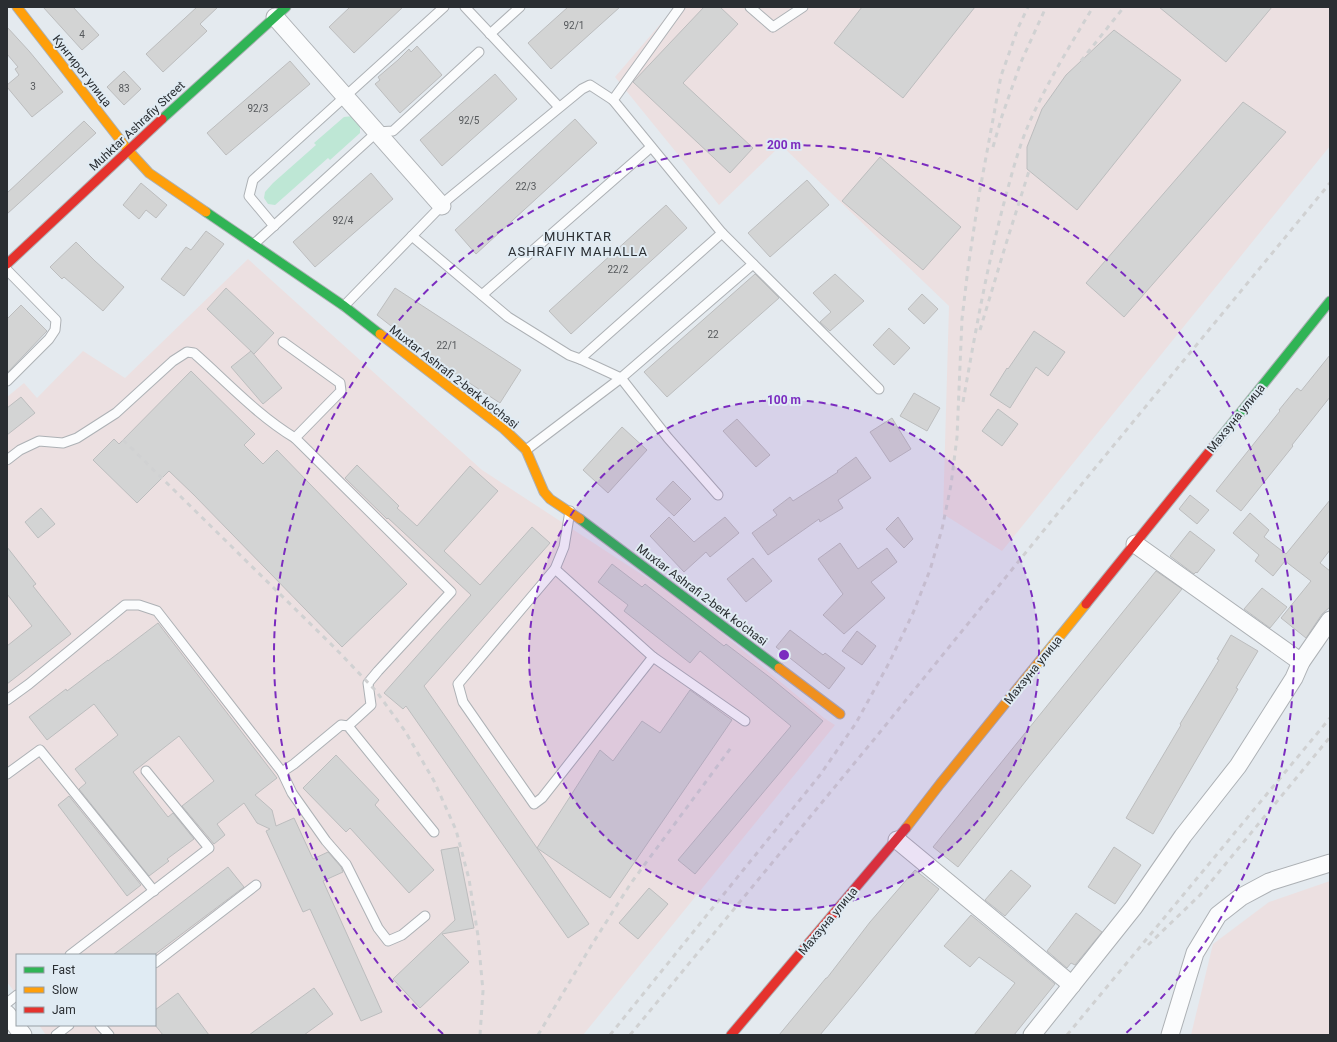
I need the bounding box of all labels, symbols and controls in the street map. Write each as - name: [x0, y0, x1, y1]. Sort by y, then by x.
- house number: 92/1: [564, 20, 585, 31]
- house number: 4: [79, 29, 85, 40]
- street label: Кунгирот улица: [50, 32, 114, 110]
- street label: Muhktar Ashrafiy Street: [86, 78, 188, 174]
- house number: 3: [30, 81, 36, 92]
- house number: 83: [118, 83, 130, 94]
- house number: 92/3: [248, 103, 269, 114]
- house number: 92/5: [459, 115, 480, 126]
- text: 200 m: [767, 138, 801, 152]
- house number: 22/3: [516, 181, 537, 192]
- house number: 92/4: [333, 215, 354, 226]
- district label: MUHKTAR ASHRAFIY MAHALLA: [508, 229, 648, 259]
- house number: 22/2: [608, 264, 629, 275]
- street label: Muxtar Ashrafi 2-berk ko'chasi: [387, 322, 521, 432]
- house number: 22: [707, 329, 719, 340]
- house number: 22/1: [437, 340, 458, 351]
- street label: Махзуна улица: [1204, 381, 1268, 455]
- text: 100 m: [767, 393, 801, 407]
- street label: Muxtar Ashrafi 2-berk ko'chasi: [634, 541, 770, 649]
- street label: Махзуна улица: [1001, 633, 1065, 707]
- centre of rings: [777, 648, 791, 662]
- street label: Махзуна улица: [796, 884, 860, 958]
- legend: [16, 954, 156, 1026]
- text: Fast: [52, 963, 75, 977]
- text: Slow: [52, 983, 78, 997]
- text: Jam: [52, 1003, 76, 1017]

